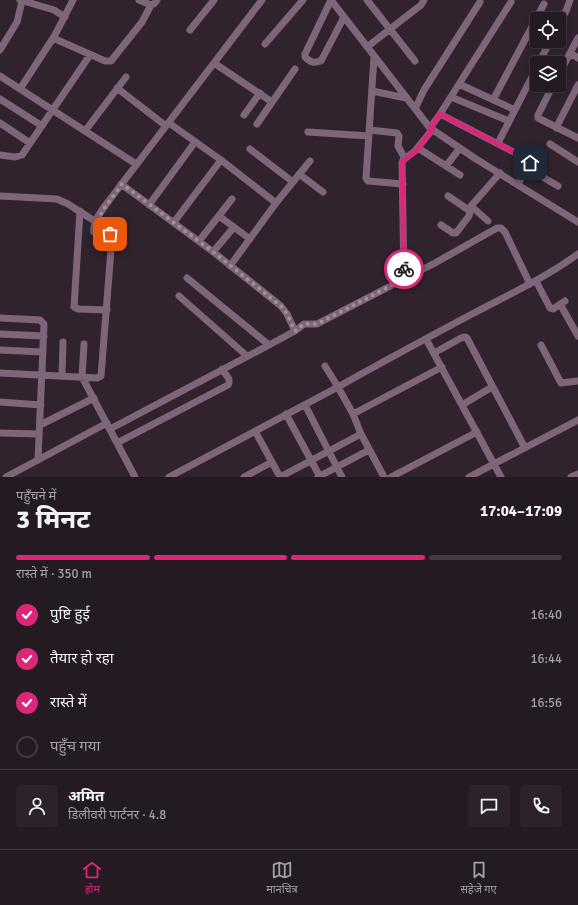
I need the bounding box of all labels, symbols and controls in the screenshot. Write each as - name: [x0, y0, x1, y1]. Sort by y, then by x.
- map controls: [530, 12, 566, 92]
- button: locate: [530, 12, 566, 48]
- button: layers: [530, 56, 566, 92]
- pin: [513, 146, 547, 180]
- icon: home: [519, 152, 541, 174]
- pin: [93, 217, 127, 251]
- icon: bag: [99, 223, 121, 245]
- courier: [384, 249, 424, 289]
- icon: bike: [393, 258, 415, 280]
- text: पहुँचने में: [16, 488, 56, 504]
- text: 17:04–17:09: [480, 502, 562, 520]
- text: 3 मिनट: [16, 504, 90, 536]
- text: रास्ते में · 350 m: [16, 566, 92, 582]
- icon: check: [16, 604, 38, 626]
- text: पुष्टि हुई: [50, 605, 90, 623]
- text: 16:40: [530, 607, 562, 623]
- icon: check: [16, 648, 38, 670]
- text: तैयार हो रहा: [50, 649, 114, 667]
- text: 16:44: [530, 651, 562, 667]
- icon: check: [16, 692, 38, 714]
- text: रास्ते में: [50, 693, 87, 711]
- text: 16:56: [530, 695, 562, 711]
- text: पहुँच गया: [50, 737, 100, 755]
- button: person: [16, 785, 58, 827]
- button: chat: [468, 785, 510, 827]
- button: phone: [520, 785, 562, 827]
- text: अमित: [68, 787, 104, 805]
- text: डिलीवरी पार्टनर · 4.8: [68, 807, 166, 823]
- tab: होम: [81, 859, 103, 897]
- tab: मानचित्र: [266, 859, 298, 897]
- tab: सहेजे गए: [460, 859, 497, 897]

